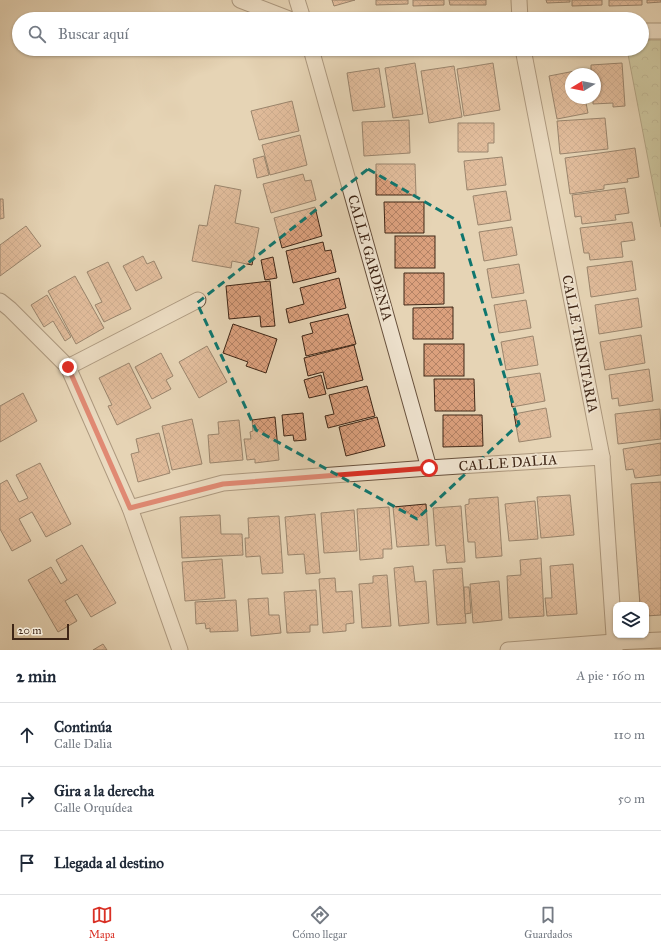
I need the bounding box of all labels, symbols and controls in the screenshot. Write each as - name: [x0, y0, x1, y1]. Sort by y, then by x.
- search box: [12, 12, 649, 56]
- icon: search: [26, 23, 48, 45]
- text: Buscar aquí: [58, 25, 129, 43]
- north arrow: [565, 68, 601, 104]
- street label: CALLE GARDENIA: [344, 193, 396, 324]
- street label: CALLE TRINITARIA: [558, 274, 602, 415]
- route end: [59, 358, 77, 376]
- street label: CALLE DALIA: [458, 451, 558, 475]
- route start: [420, 459, 438, 477]
- map controls: [613, 602, 649, 638]
- button: layers: [613, 602, 649, 638]
- scale bar: [12, 622, 69, 641]
- text: 20 m: [18, 624, 41, 637]
- text: 2 min: [16, 666, 56, 687]
- text: A pie · 160 m: [577, 668, 645, 684]
- text: Continúa: [54, 718, 112, 736]
- icon: ahead: [16, 724, 38, 746]
- text: 110 m: [613, 727, 645, 743]
- text: Calle Dalia: [54, 736, 112, 752]
- text: Gira a la derecha: [54, 782, 154, 800]
- icon: right: [16, 788, 38, 810]
- text: 50 m: [618, 791, 645, 807]
- text: Calle Orquídea: [54, 800, 132, 816]
- icon: arrive: [16, 852, 38, 874]
- text: Llegada al destino: [54, 854, 164, 872]
- tab: Mapa: [89, 904, 115, 941]
- tab: Cómo llegar: [292, 904, 347, 941]
- tab: Guardados: [524, 904, 572, 941]

